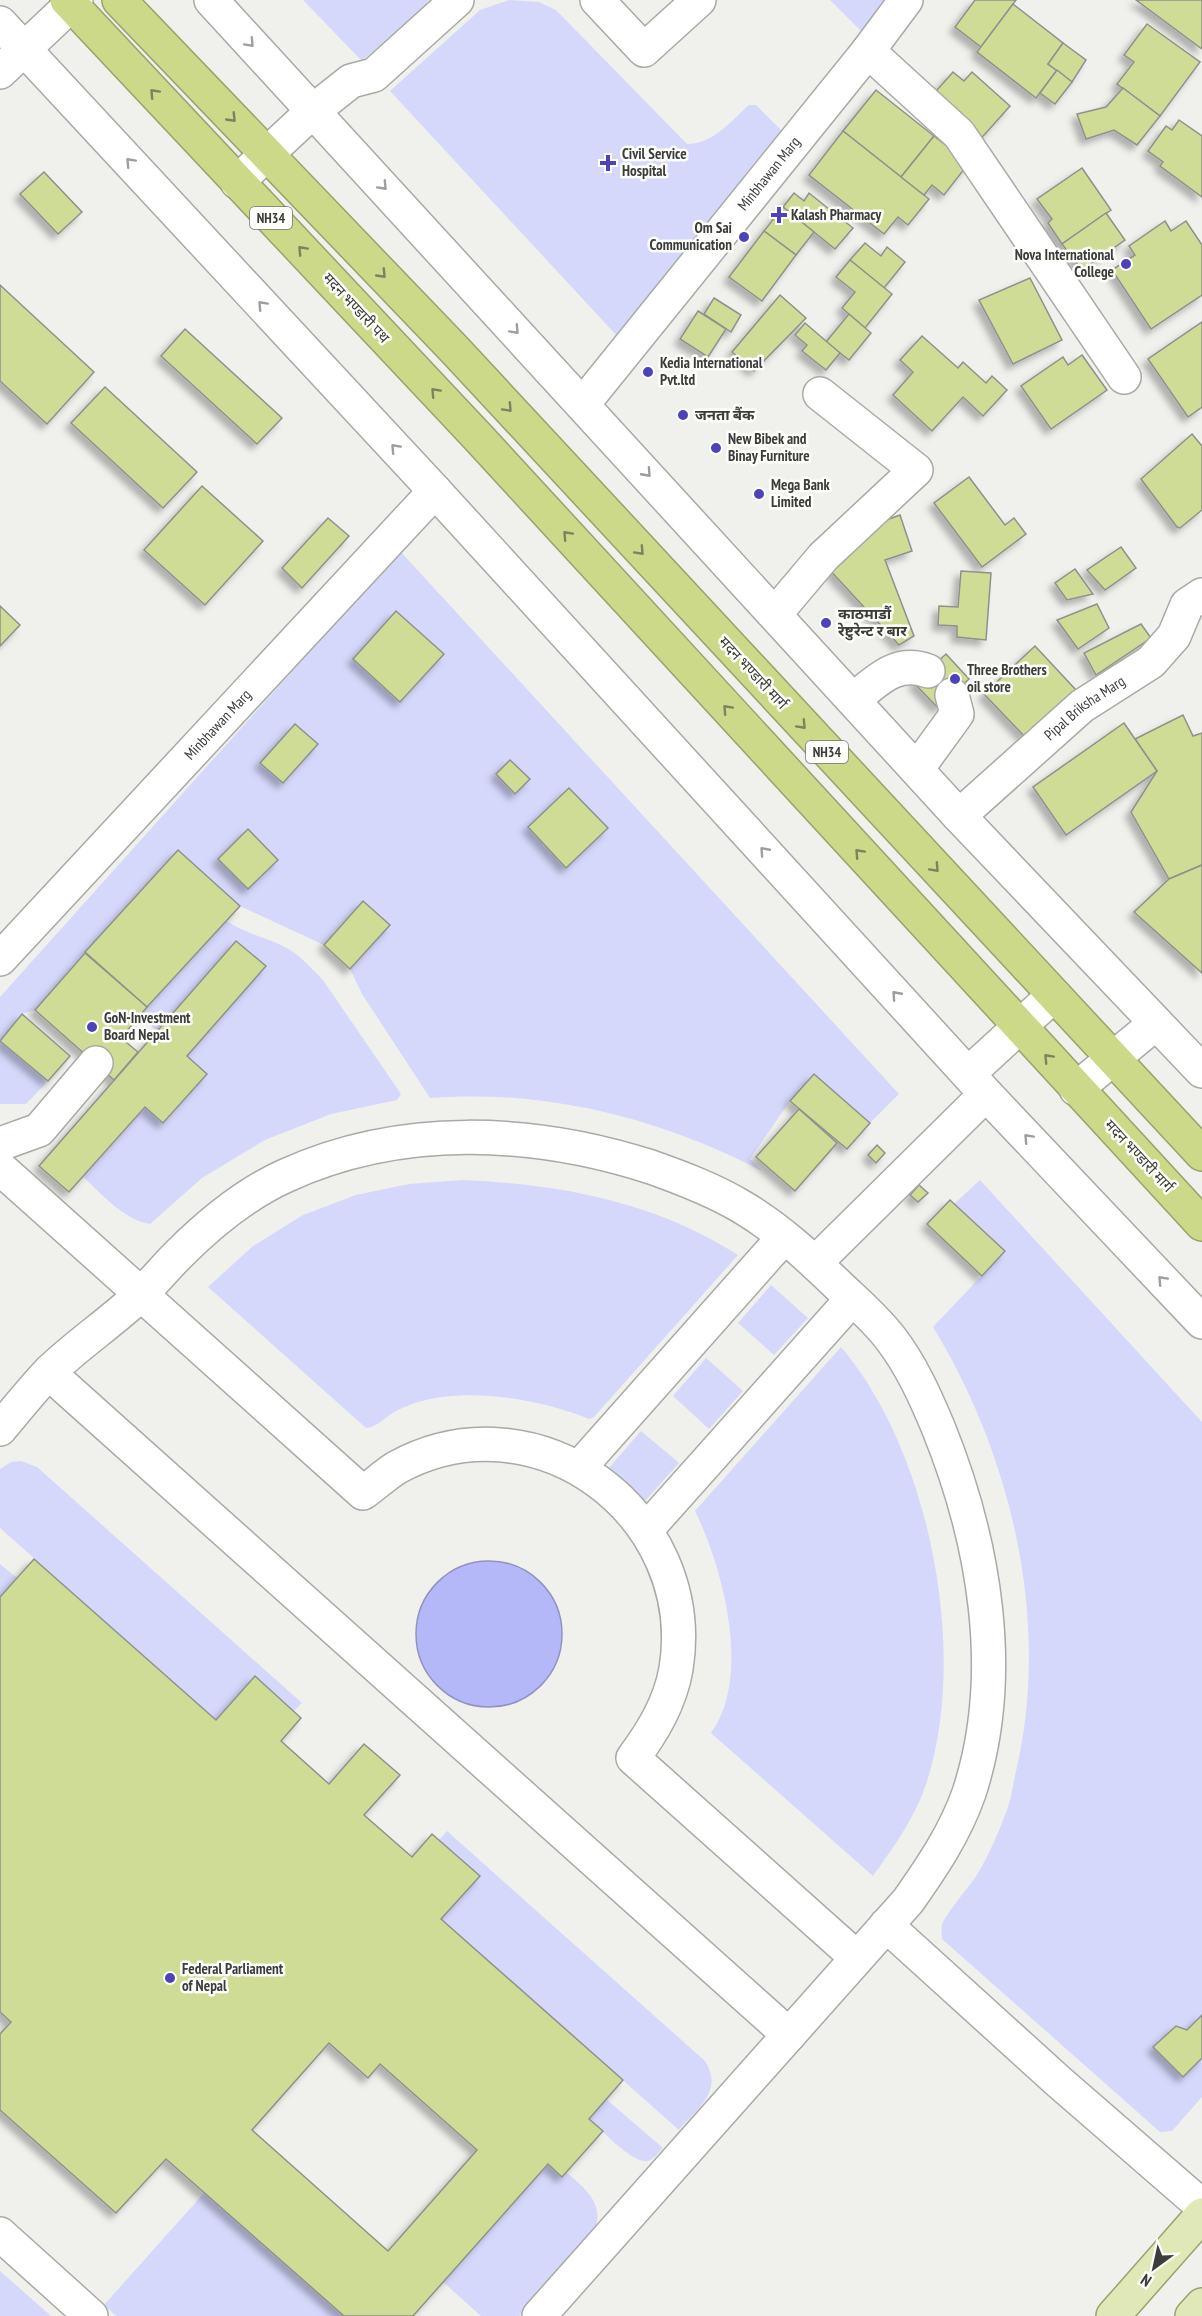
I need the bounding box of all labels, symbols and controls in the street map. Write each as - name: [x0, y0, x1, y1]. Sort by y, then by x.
- one-way arrow: [243, 36, 254, 47]
- one-way arrow: [150, 89, 161, 99]
- one-way arrow: [225, 112, 236, 122]
- street label: Minbhawan Marg: [733, 133, 804, 214]
- place label: Civil Service Hospital: [622, 144, 687, 180]
- marker: Civil Service Hospital: [599, 154, 617, 172]
- one-way arrow: [126, 158, 137, 169]
- one-way arrow: [376, 179, 387, 190]
- place label: Kalash Pharmacy: [791, 205, 882, 224]
- road number: NH34: [250, 207, 292, 229]
- marker: Kalash Pharmacy: [772, 208, 786, 222]
- place label: Om Sai Communication: [650, 218, 732, 254]
- marker: Om Sai Communication: [737, 230, 751, 244]
- place label: Nova International College: [1015, 245, 1114, 281]
- one-way arrow: [298, 247, 309, 257]
- marker: Nova International College: [1119, 257, 1133, 271]
- one-way arrow: [374, 267, 385, 278]
- street label: मदन भण्डारी पथ: [319, 269, 394, 347]
- one-way arrow: [258, 301, 269, 312]
- one-way arrow: [508, 323, 519, 333]
- place label: Kedia International Pvt.ltd: [660, 353, 763, 389]
- marker: Kedia International Pvt.ltd: [641, 365, 655, 379]
- one-way arrow: [432, 389, 443, 400]
- one-way arrow: [501, 401, 512, 412]
- place label: जनता बैंक: [695, 405, 755, 424]
- marker: जनता बैंक: [676, 408, 690, 422]
- place label: New Bibek and Binay Furniture: [728, 429, 810, 465]
- marker: New Bibek and Binay Furniture: [709, 441, 723, 455]
- one-way arrow: [391, 444, 402, 455]
- one-way arrow: [640, 467, 651, 477]
- place label: Mega Bank Limited: [771, 475, 831, 511]
- marker: Mega Bank Limited: [752, 487, 766, 501]
- one-way arrow: [563, 531, 574, 541]
- one-way arrow: [633, 544, 644, 555]
- place label: काठमाडौं रेष्टुरेन्ट र बार: [837, 604, 907, 641]
- marker: काठमाडौं रेष्टुरेन्ट र बार: [819, 616, 833, 630]
- street label: मदन भण्डारी मार्ग: [715, 632, 793, 714]
- place label: Three Brothers oil store: [967, 660, 1047, 696]
- street label: Pipal Briksha Marg: [1040, 671, 1128, 744]
- marker: Three Brothers oil store: [948, 672, 962, 686]
- street label: Minbhawan Marg: [180, 685, 255, 763]
- one-way arrow: [723, 705, 734, 716]
- one-way arrow: [794, 718, 805, 729]
- road number: NH34: [806, 741, 848, 763]
- one-way arrow: [760, 847, 771, 858]
- one-way arrow: [855, 849, 866, 860]
- one-way arrow: [927, 860, 938, 871]
- one-way arrow: [892, 991, 903, 1001]
- place label: GoN-Investment Board Nepal: [104, 1008, 191, 1044]
- marker: GoN-Investment Board Nepal: [85, 1020, 99, 1034]
- one-way arrow: [1044, 1055, 1055, 1065]
- street label: मदन भण्डारी मार्ग: [1101, 1115, 1179, 1197]
- one-way arrow: [1024, 1134, 1035, 1145]
- one-way arrow: [1158, 1276, 1169, 1287]
- place label: Federal Parliament of Nepal: [182, 1959, 284, 1995]
- marker: Federal Parliament of Nepal: [163, 1971, 177, 1985]
- north arrow: [1124, 2238, 1184, 2298]
- text: N: [1137, 2270, 1155, 2291]

